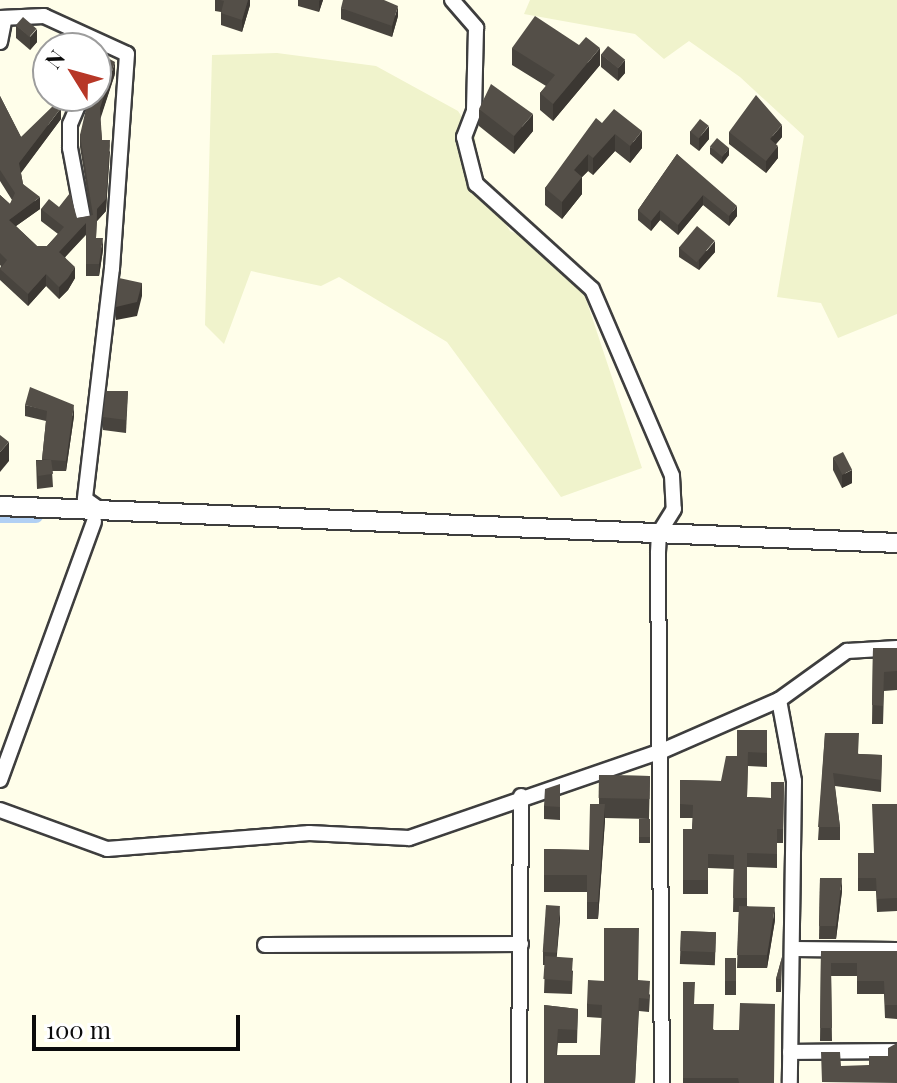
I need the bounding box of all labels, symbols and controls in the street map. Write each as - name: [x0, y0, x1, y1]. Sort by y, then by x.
- north arrow: [32, 32, 112, 112]
- text: N: [38, 43, 71, 74]
- scale bar: [36, 999, 244, 1049]
- text: 100 m: [46, 1013, 111, 1045]

